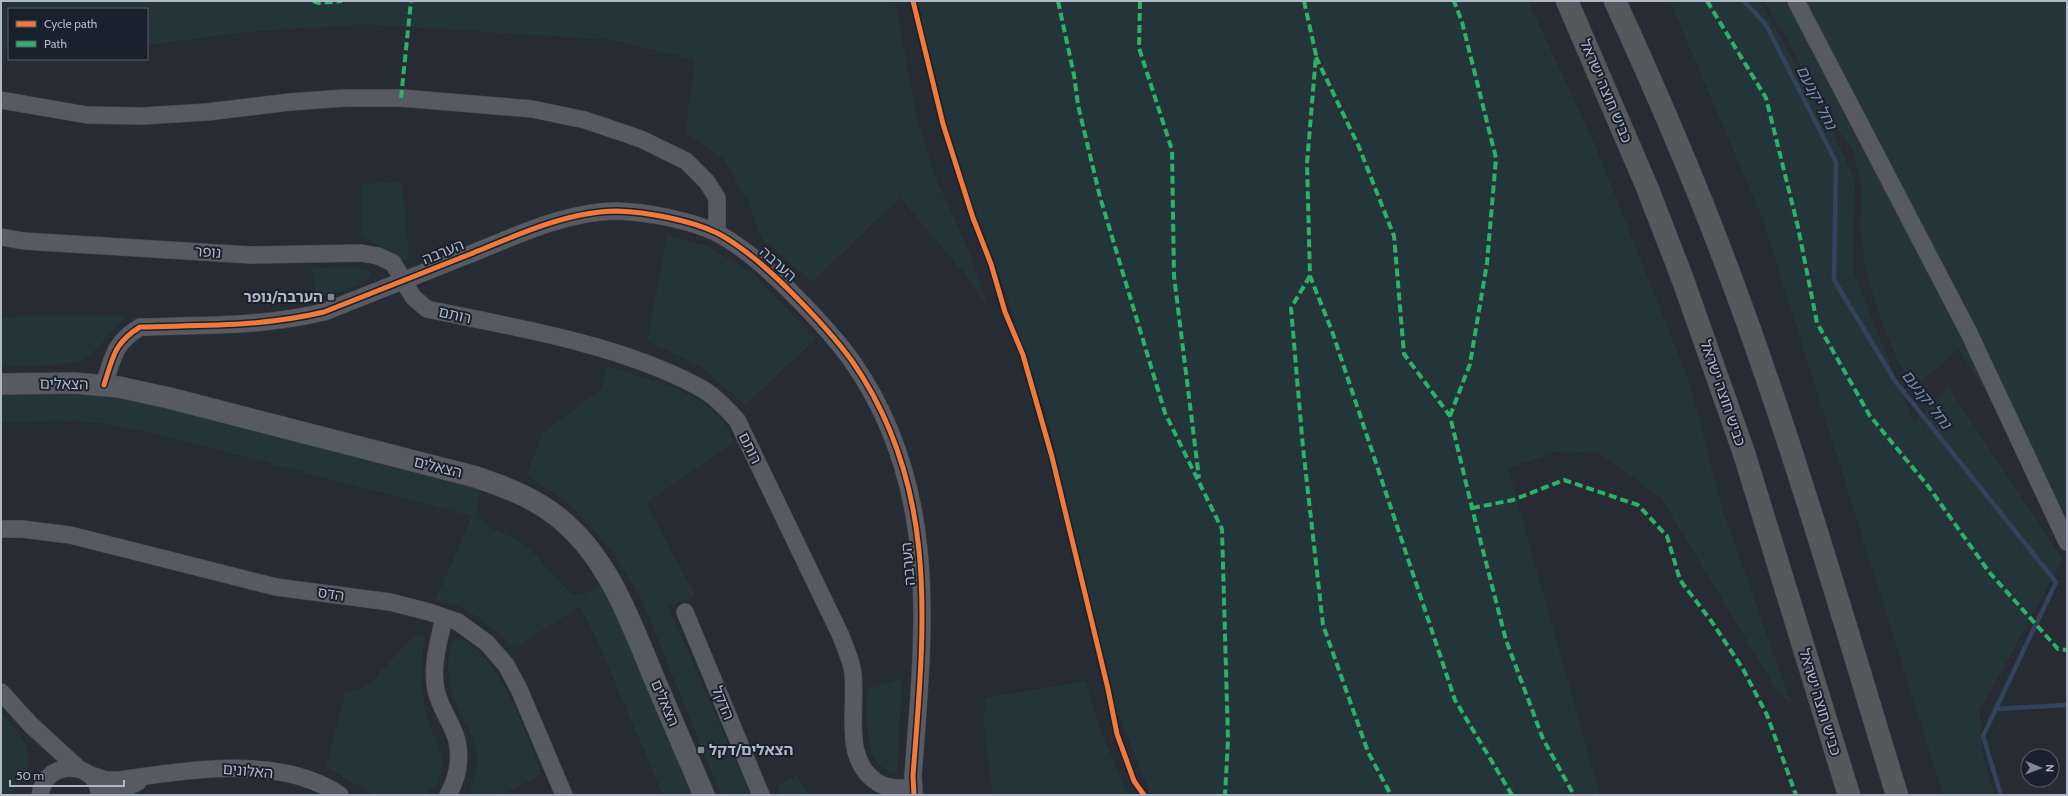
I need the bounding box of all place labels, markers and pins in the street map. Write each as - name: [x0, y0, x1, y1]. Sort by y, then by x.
- place label: הערבה/נופר: [244, 288, 323, 306]
- marker: הערבה/נופר: [326, 292, 336, 302]
- place label: הצאלים/דקל: [709, 741, 793, 759]
- marker: הצאלים/דקל: [696, 745, 706, 755]

